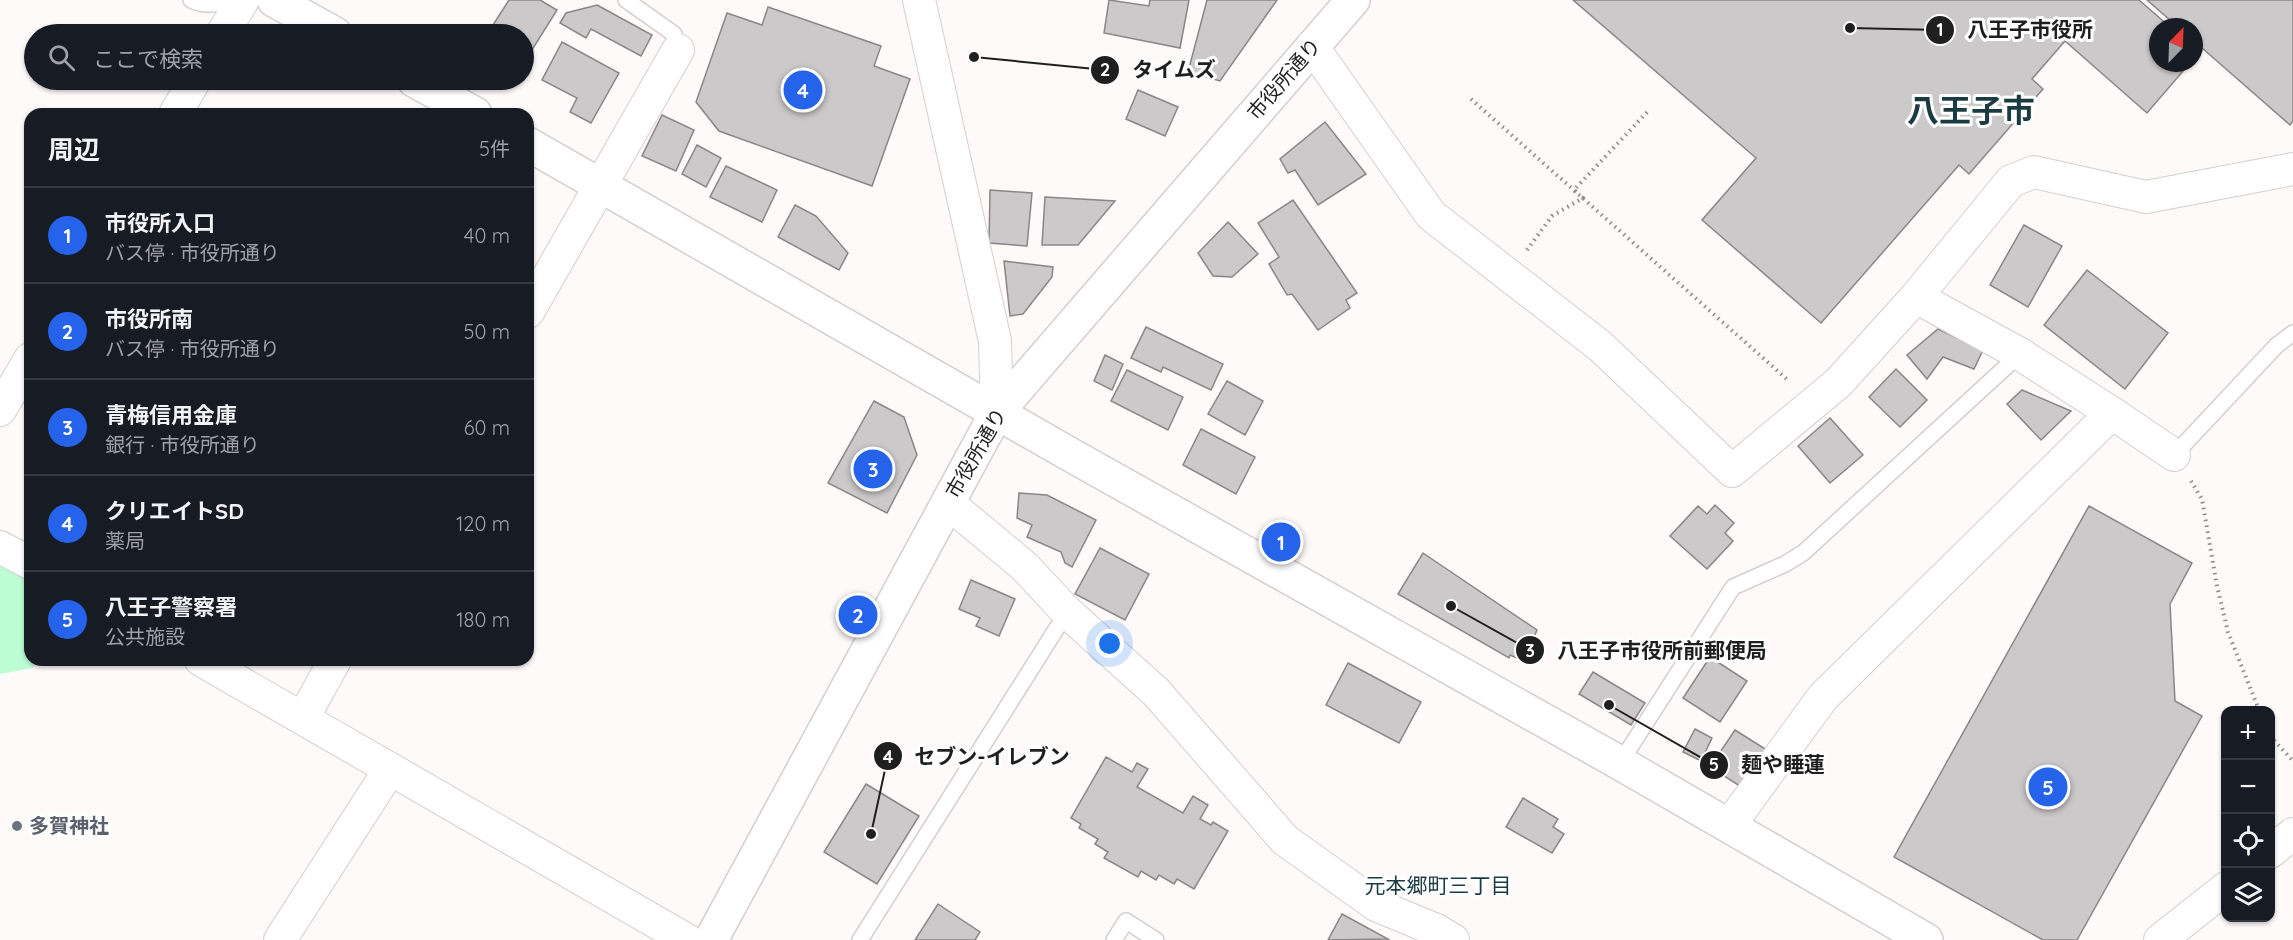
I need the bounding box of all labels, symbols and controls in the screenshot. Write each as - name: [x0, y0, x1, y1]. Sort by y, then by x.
- callout: 八王子市役所: [1925, 10, 2105, 49]
- text: 八王子市役所: [1967, 16, 2093, 42]
- text: 1: [1936, 18, 1944, 41]
- north arrow: [2149, 18, 2203, 72]
- search box: [24, 24, 534, 90]
- street label: 市役所通り: [1241, 33, 1326, 125]
- icon: search: [45, 41, 78, 74]
- text: ここで検索: [93, 45, 203, 73]
- callout: タイムズ: [1090, 51, 1228, 90]
- text: タイムズ: [1132, 56, 1216, 82]
- text: 2: [1100, 58, 1110, 81]
- pin: 4: [784, 68, 822, 112]
- district label: 八王子市: [1907, 90, 2035, 130]
- text: 周辺: [48, 133, 100, 166]
- text: 5件: [479, 136, 510, 161]
- text: 市役所入口: [105, 209, 215, 237]
- text: 1: [64, 223, 71, 248]
- text: 40 m: [464, 223, 510, 248]
- text: バス停 · 市役所通り: [105, 240, 280, 265]
- text: 市役所南: [105, 305, 193, 333]
- text: 2: [62, 319, 73, 344]
- text: 50 m: [464, 319, 510, 344]
- text: バス停 · 市役所通り: [105, 336, 280, 361]
- text: 青梅信用金庫: [105, 401, 237, 429]
- street label: 市役所通り: [940, 403, 1011, 502]
- text: 3: [62, 415, 73, 440]
- text: 60 m: [464, 415, 510, 440]
- text: 銀行 · 市役所通り: [105, 432, 260, 457]
- pin: 3: [854, 446, 892, 492]
- text: クリエイトSD: [105, 497, 244, 525]
- text: 4: [62, 511, 73, 536]
- text: 120 m: [456, 511, 510, 536]
- pin: 1: [1262, 520, 1300, 564]
- text: 薬局: [105, 528, 145, 553]
- pin: 2: [838, 592, 878, 638]
- text: 八王子警察署: [105, 593, 237, 621]
- text: 5: [62, 607, 73, 632]
- text: 180 m: [456, 607, 510, 632]
- text: 公共施設: [105, 624, 185, 649]
- your location: [1095, 629, 1124, 658]
- callout: 八王子市役所前郵便局: [1515, 631, 1779, 670]
- text: 八王子市役所前郵便局: [1557, 637, 1767, 663]
- text: 3: [1525, 639, 1535, 662]
- map controls: [2221, 706, 2275, 922]
- button: +: [2221, 706, 2275, 760]
- callout: セブン-イレブン: [873, 737, 1082, 776]
- text: セブン-イレブン: [914, 743, 1070, 769]
- text: 4: [883, 745, 894, 768]
- callout: 麺や睡蓮: [1699, 745, 1837, 784]
- text: 麺や睡蓮: [1741, 751, 1825, 777]
- text: 5: [1709, 753, 1719, 776]
- button: −: [2221, 760, 2275, 814]
- pin: 5: [2028, 764, 2068, 810]
- place label: 多賀神社: [29, 813, 109, 838]
- button: locate: [2221, 814, 2275, 868]
- marker: 多賀神社: [10, 819, 24, 833]
- button: layers: [2221, 868, 2275, 922]
- district label: 元本郷町三丁目: [1365, 872, 1512, 898]

